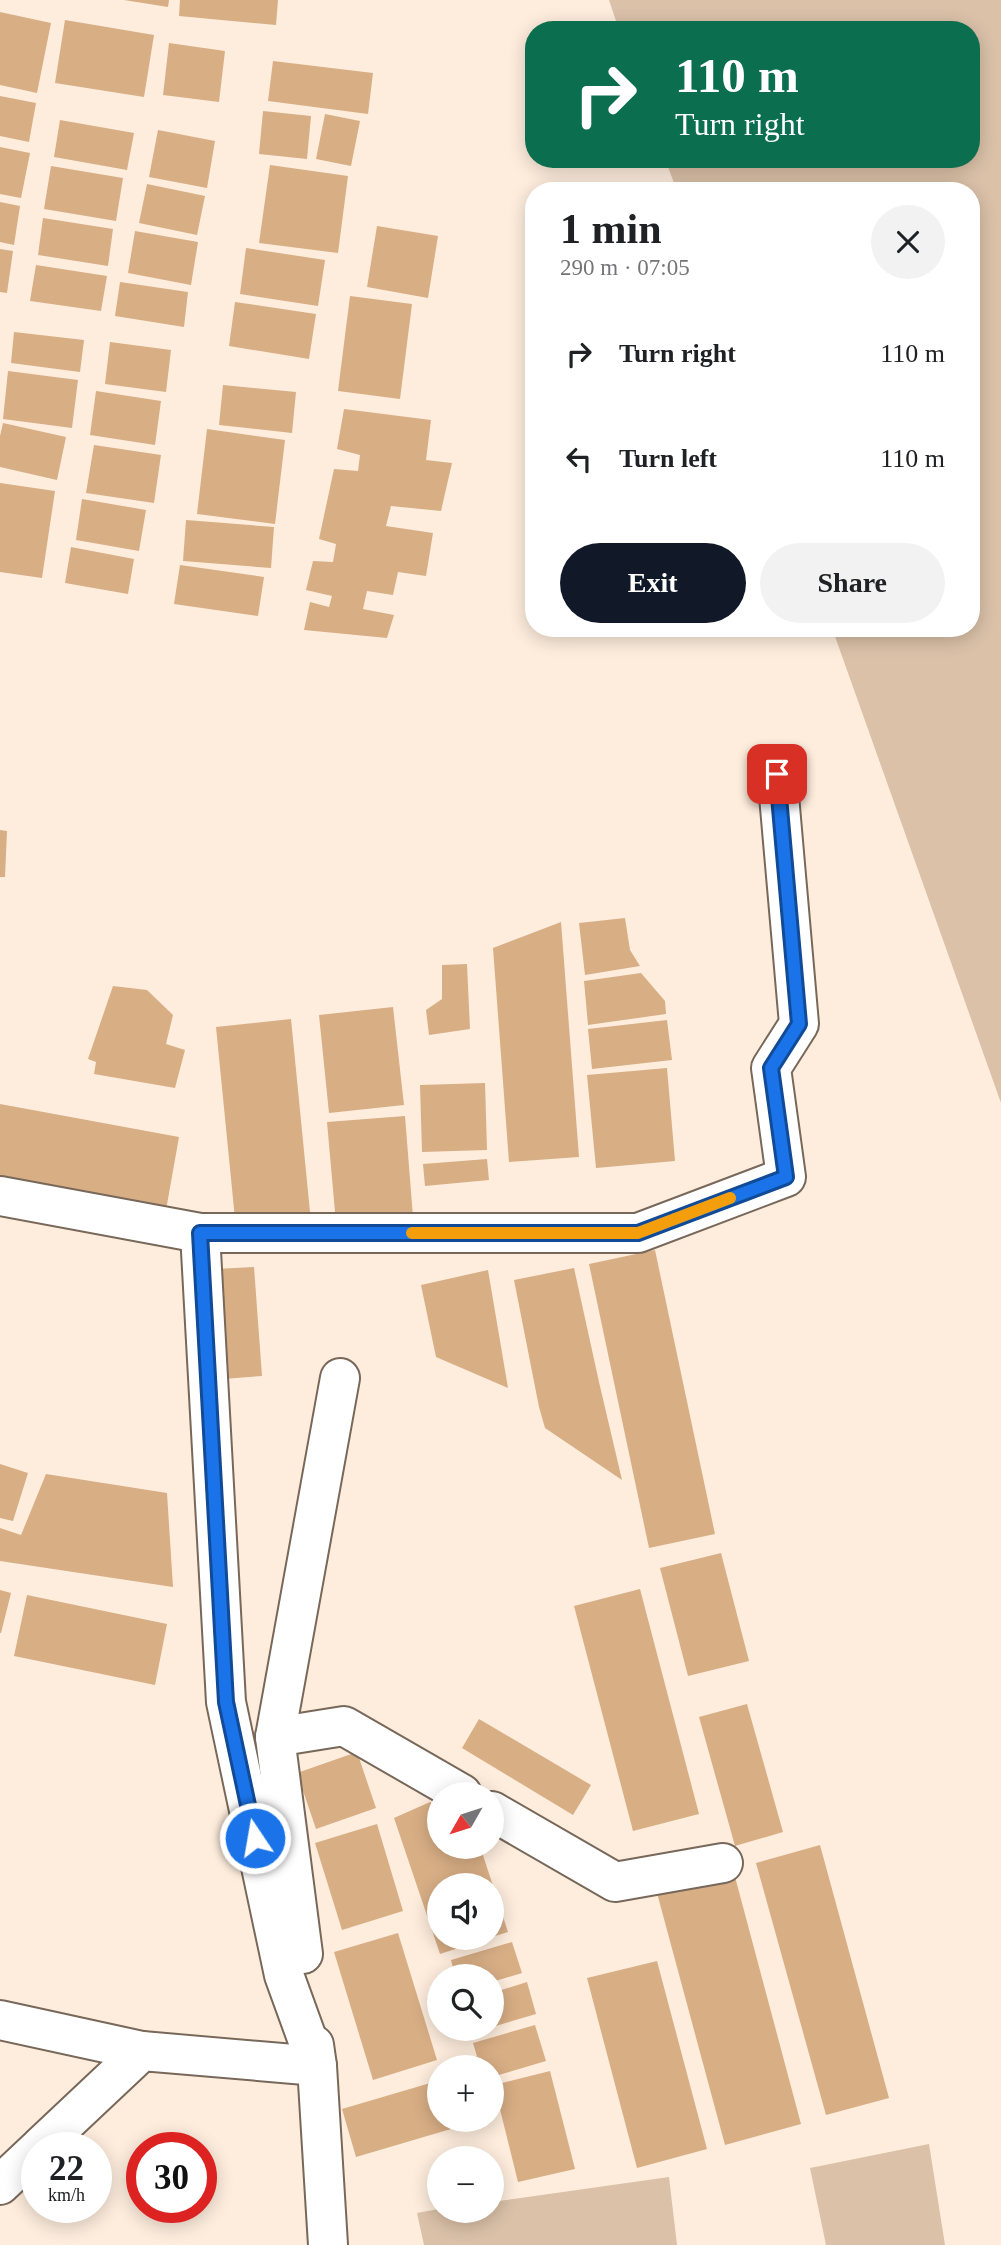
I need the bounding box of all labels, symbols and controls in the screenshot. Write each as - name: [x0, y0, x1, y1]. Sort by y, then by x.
- text: 110 m: [675, 48, 799, 103]
- icon: right: [560, 49, 651, 140]
- text: Turn right: [675, 106, 805, 142]
- button: close: [871, 205, 945, 279]
- text: 1 min: [560, 206, 662, 252]
- text: 290 m · 07:05: [560, 255, 690, 280]
- icon: right: [560, 335, 598, 373]
- text: Turn right: [619, 339, 736, 368]
- text: 110 m: [880, 339, 945, 368]
- icon: left: [560, 440, 598, 478]
- text: Turn left: [619, 444, 717, 473]
- text: 110 m: [880, 444, 945, 473]
- button: Exit: [560, 543, 746, 623]
- button: Share: [760, 543, 945, 623]
- pin: [747, 744, 807, 804]
- icon: arrive: [758, 755, 796, 793]
- north arrow: [427, 1782, 504, 1858]
- map controls: [427, 1782, 504, 2223]
- position arrow: [218, 1801, 292, 1875]
- button: sound: [427, 1873, 504, 1950]
- button: search: [427, 1964, 504, 2041]
- button: +: [427, 2055, 504, 2132]
- speed limit sign: 30: [126, 2132, 217, 2223]
- button: −: [427, 2146, 504, 2223]
- text: 22: [49, 2149, 84, 2188]
- text: km/h: [48, 2185, 85, 2205]

